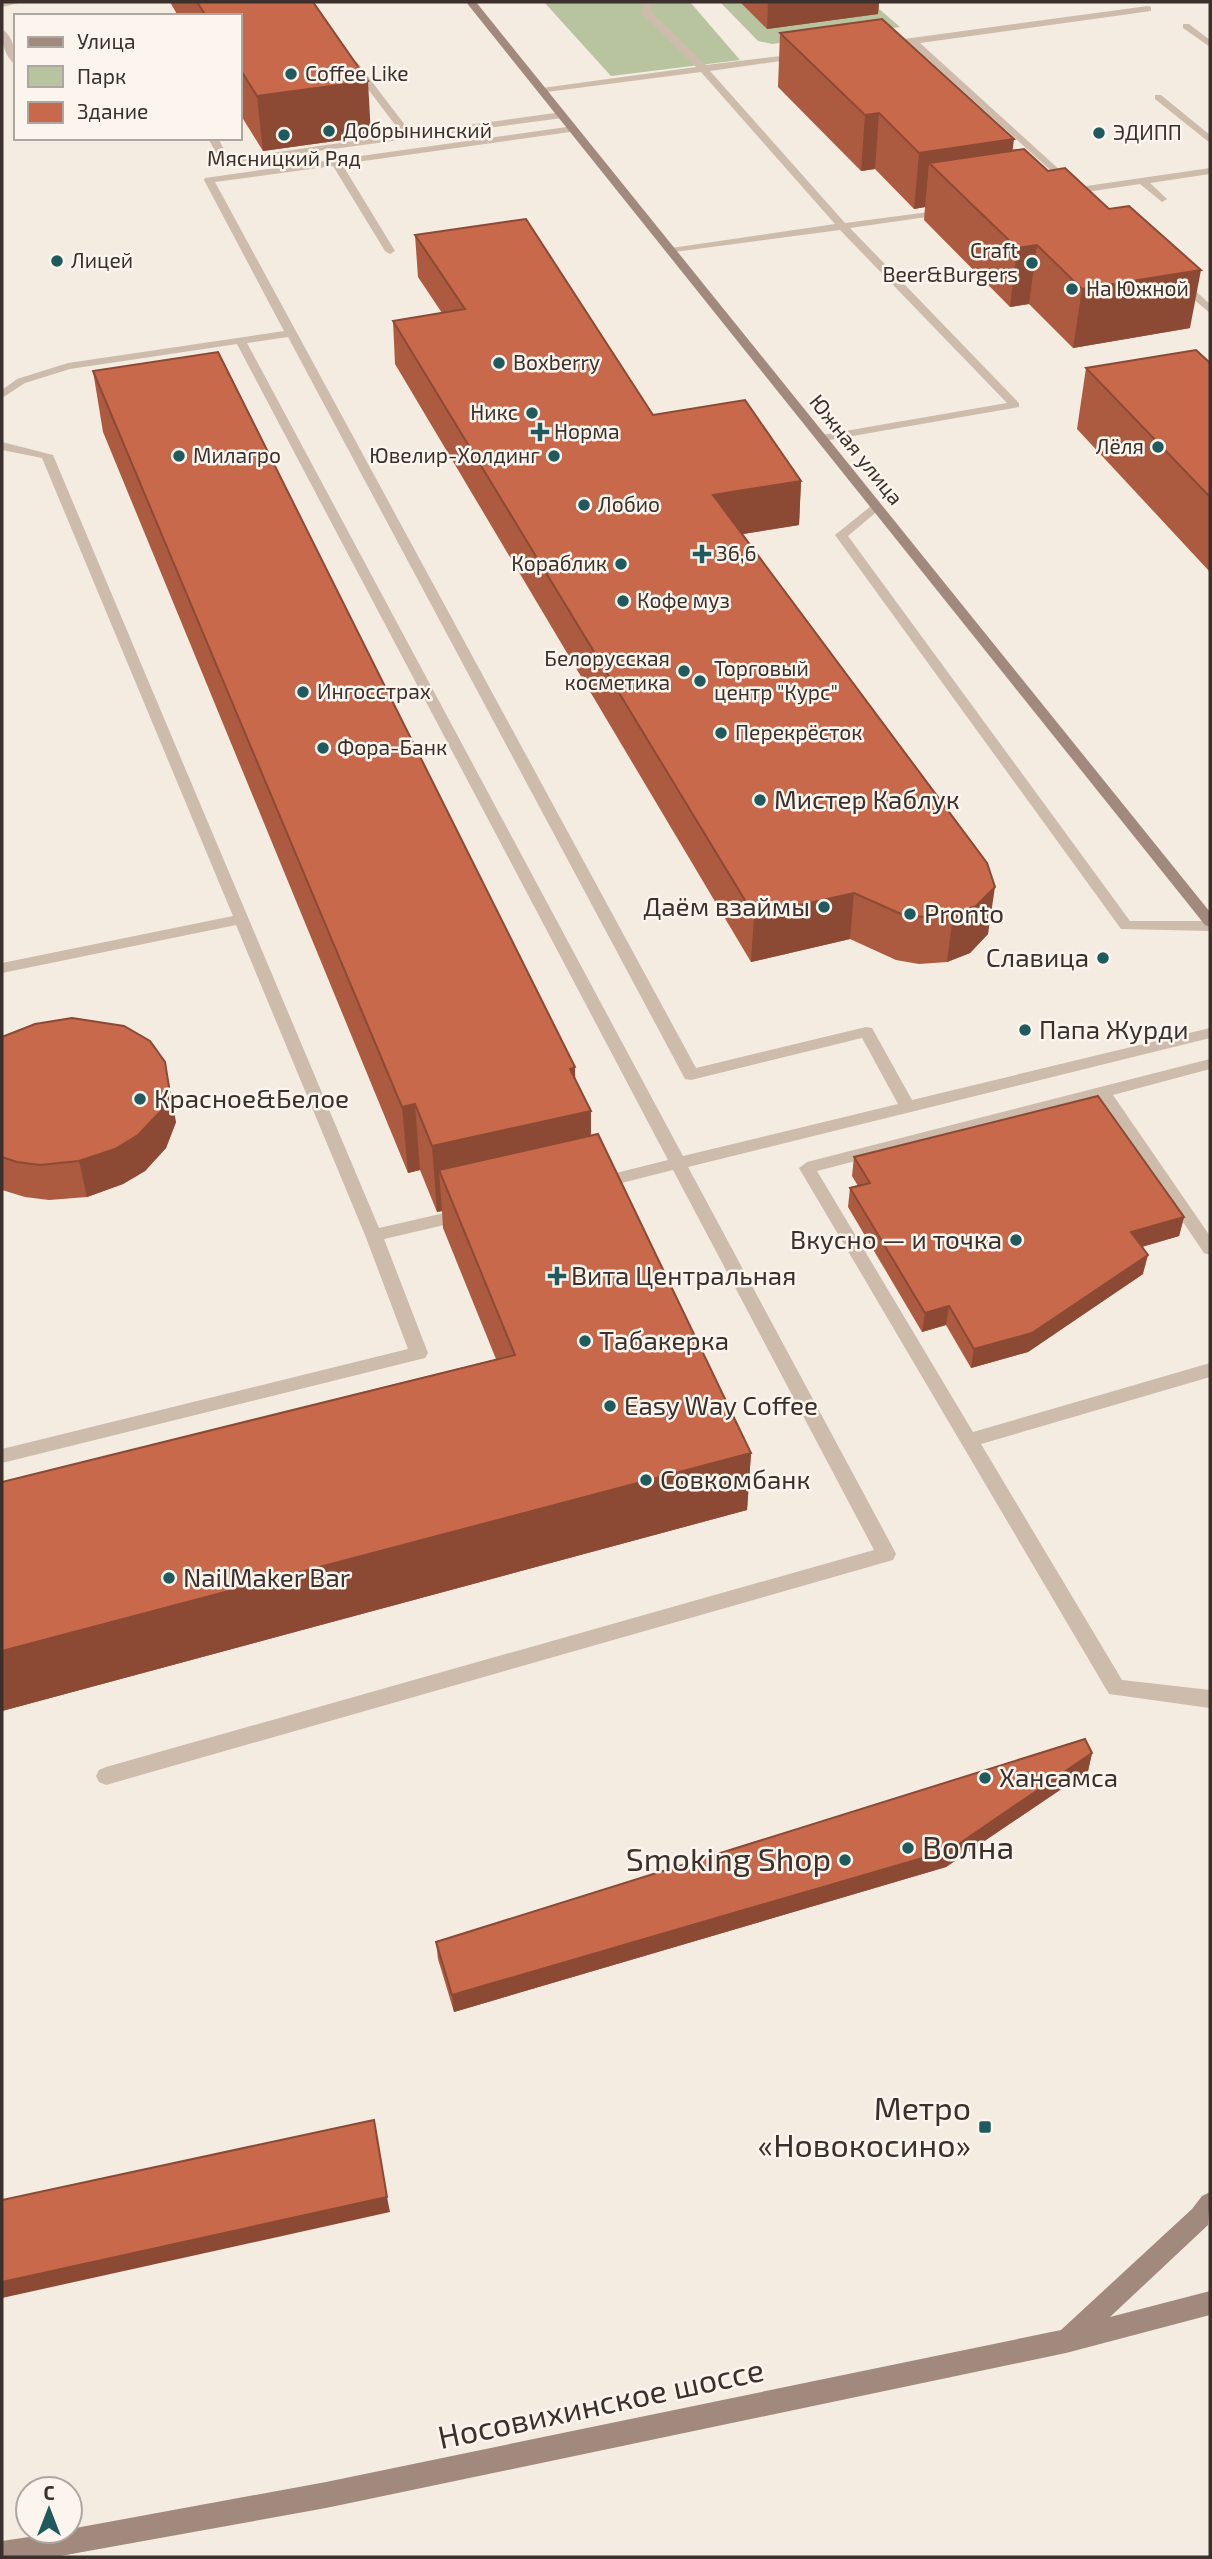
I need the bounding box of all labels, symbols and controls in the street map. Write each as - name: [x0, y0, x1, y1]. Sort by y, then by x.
- legend: [14, 14, 242, 140]
- text: Улица: [77, 28, 136, 53]
- place label: Coffee Like: [305, 60, 409, 85]
- text: Парк: [77, 63, 126, 88]
- marker: Coffee Like: [283, 66, 299, 82]
- text: Здание: [77, 98, 148, 123]
- place label: Добрынинский: [343, 117, 492, 142]
- place label: ЭДИПП: [1113, 119, 1182, 144]
- marker: Добрынинский: [321, 123, 337, 139]
- marker: ЭДИПП: [1091, 125, 1107, 141]
- marker: Мясницкий Ряд: [276, 127, 292, 143]
- place label: Мясницкий Ряд: [207, 145, 361, 170]
- place label: Craft Beer&Burgers: [882, 237, 1018, 286]
- place label: Лицей: [71, 247, 133, 272]
- marker: Лицей: [49, 253, 65, 269]
- marker: Craft Beer&Burgers: [1024, 255, 1040, 271]
- place label: На Южной: [1086, 275, 1189, 300]
- marker: На Южной: [1064, 281, 1080, 297]
- place label: Boxberry: [513, 349, 600, 374]
- marker: Boxberry: [491, 355, 507, 371]
- street label: Южная улица: [804, 389, 909, 510]
- place label: Никс: [470, 399, 518, 424]
- marker: Никс: [524, 405, 540, 421]
- place label: Норма: [554, 418, 620, 443]
- marker: Норма: [532, 424, 548, 440]
- place label: Лёля: [1096, 433, 1144, 458]
- marker: Лёля: [1150, 439, 1166, 455]
- place label: Милагро: [193, 442, 281, 467]
- place label: Ювелир-Холдинг: [369, 442, 540, 467]
- marker: Милагро: [171, 448, 187, 464]
- marker: Ювелир-Холдинг: [546, 448, 562, 464]
- place label: Лобио: [598, 491, 660, 516]
- marker: Лобио: [576, 497, 592, 513]
- place label: 36,6: [716, 540, 757, 565]
- marker: 36,6: [694, 546, 710, 562]
- place label: Кораблик: [511, 550, 607, 575]
- marker: Кораблик: [613, 556, 629, 572]
- place label: Кофе муз: [637, 587, 730, 613]
- marker: Кофе муз: [615, 593, 631, 609]
- place label: Белорусская косметика: [544, 645, 670, 694]
- place label: Торговый центр "Курс": [714, 655, 838, 705]
- marker: Белорусская косметика: [676, 663, 692, 679]
- marker: Торговый центр "Курс": [692, 673, 708, 689]
- place label: Ингосстрах: [317, 678, 431, 703]
- marker: Ингосстрах: [295, 684, 311, 700]
- place label: Перекрёсток: [735, 719, 863, 744]
- marker: Перекрёсток: [713, 725, 729, 741]
- place label: Фора-Банк: [337, 734, 447, 759]
- marker: Фора-Банк: [315, 740, 331, 756]
- place label: Мистер Каблук: [774, 783, 960, 815]
- marker: Мистер Каблук: [752, 792, 768, 808]
- place label: Даём взаймы: [643, 890, 810, 921]
- place label: Pronto: [924, 897, 1004, 928]
- marker: Даём взаймы: [816, 899, 832, 915]
- marker: Pronto: [902, 906, 918, 922]
- place label: Славица: [986, 941, 1089, 972]
- marker: Славица: [1095, 950, 1111, 966]
- place label: Папа Журди: [1039, 1013, 1189, 1045]
- marker: Папа Журди: [1017, 1022, 1033, 1038]
- place label: Красное&Белое: [154, 1082, 349, 1113]
- marker: Красное&Белое: [132, 1091, 148, 1107]
- place label: Вкусно — и точка: [790, 1223, 1002, 1255]
- marker: Вкусно — и точка: [1008, 1232, 1024, 1248]
- place label: Вита Центральная: [571, 1259, 796, 1290]
- marker: Вита Центральная: [549, 1268, 565, 1284]
- place label: Табакерка: [599, 1324, 729, 1355]
- marker: Табакерка: [577, 1333, 593, 1349]
- place label: Easy Way Coffee: [624, 1389, 818, 1420]
- marker: Easy Way Coffee: [602, 1398, 618, 1414]
- place label: Совкомбанк: [660, 1463, 810, 1494]
- marker: Совкомбанк: [638, 1472, 654, 1488]
- place label: NailMaker Bar: [183, 1561, 350, 1592]
- marker: NailMaker Bar: [161, 1570, 177, 1586]
- place label: Хансамса: [999, 1761, 1118, 1792]
- marker: Хансамса: [977, 1770, 993, 1786]
- place label: Волна: [922, 1827, 1014, 1865]
- place label: Smoking Shop: [626, 1839, 831, 1877]
- marker: Волна: [900, 1840, 916, 1856]
- marker: Smoking Shop: [837, 1852, 853, 1868]
- place label: Метро «Новокосино»: [758, 2088, 971, 2163]
- marker: Метро «Новокосино»: [977, 2119, 993, 2135]
- street label: Носовихинское шоссе: [434, 2349, 767, 2455]
- north arrow: [14, 2475, 84, 2545]
- text: С: [43, 2481, 55, 2504]

